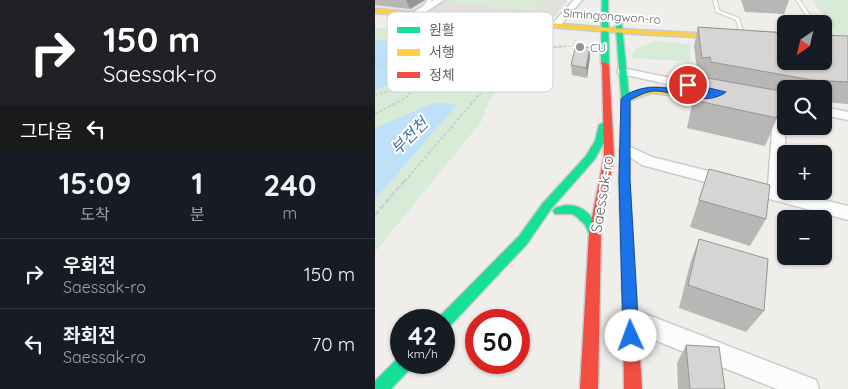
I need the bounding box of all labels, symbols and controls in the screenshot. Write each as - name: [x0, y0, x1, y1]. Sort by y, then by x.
- street label: Simingongwon-ro: [563, 5, 661, 27]
- legend: [387, 12, 553, 92]
- north arrow: [777, 15, 833, 70]
- map controls: [777, 15, 832, 265]
- text: 150 m: [103, 17, 200, 61]
- icon: right: [20, 20, 85, 85]
- text: 원활: [429, 21, 455, 39]
- place label: CU: [590, 40, 606, 55]
- marker: CU: [574, 41, 586, 53]
- text: 서행: [429, 43, 455, 61]
- text: Saessak-ro: [103, 60, 217, 88]
- pin: [667, 64, 709, 106]
- text: 정체: [429, 66, 455, 84]
- icon: arrive: [674, 71, 702, 99]
- button: search: [777, 80, 832, 135]
- water label: 부전천: [386, 112, 433, 159]
- icon: left: [82, 115, 110, 143]
- text: 그다음: [20, 119, 72, 143]
- button: +: [777, 145, 832, 200]
- street label: Saessak-ro: [587, 154, 617, 234]
- text: 15:09: [59, 164, 131, 202]
- text: 1: [191, 164, 203, 202]
- text: 240: [263, 166, 316, 204]
- text: m: [282, 203, 297, 223]
- text: 도착: [80, 204, 110, 224]
- text: 분: [190, 204, 205, 224]
- button: −: [777, 210, 832, 265]
- text: 우회전: [63, 253, 115, 277]
- icon: right: [20, 260, 48, 288]
- text: 150 m: [304, 262, 355, 286]
- text: Saessak-ro: [63, 277, 146, 297]
- speed limit sign: 50: [465, 309, 530, 374]
- position arrow: [604, 309, 656, 361]
- text: 42: [408, 320, 437, 351]
- text: 좌회전: [63, 323, 115, 347]
- icon: left: [20, 330, 48, 358]
- text: 70 m: [311, 332, 355, 356]
- text: km/h: [407, 346, 438, 361]
- text: Saessak-ro: [63, 347, 146, 367]

